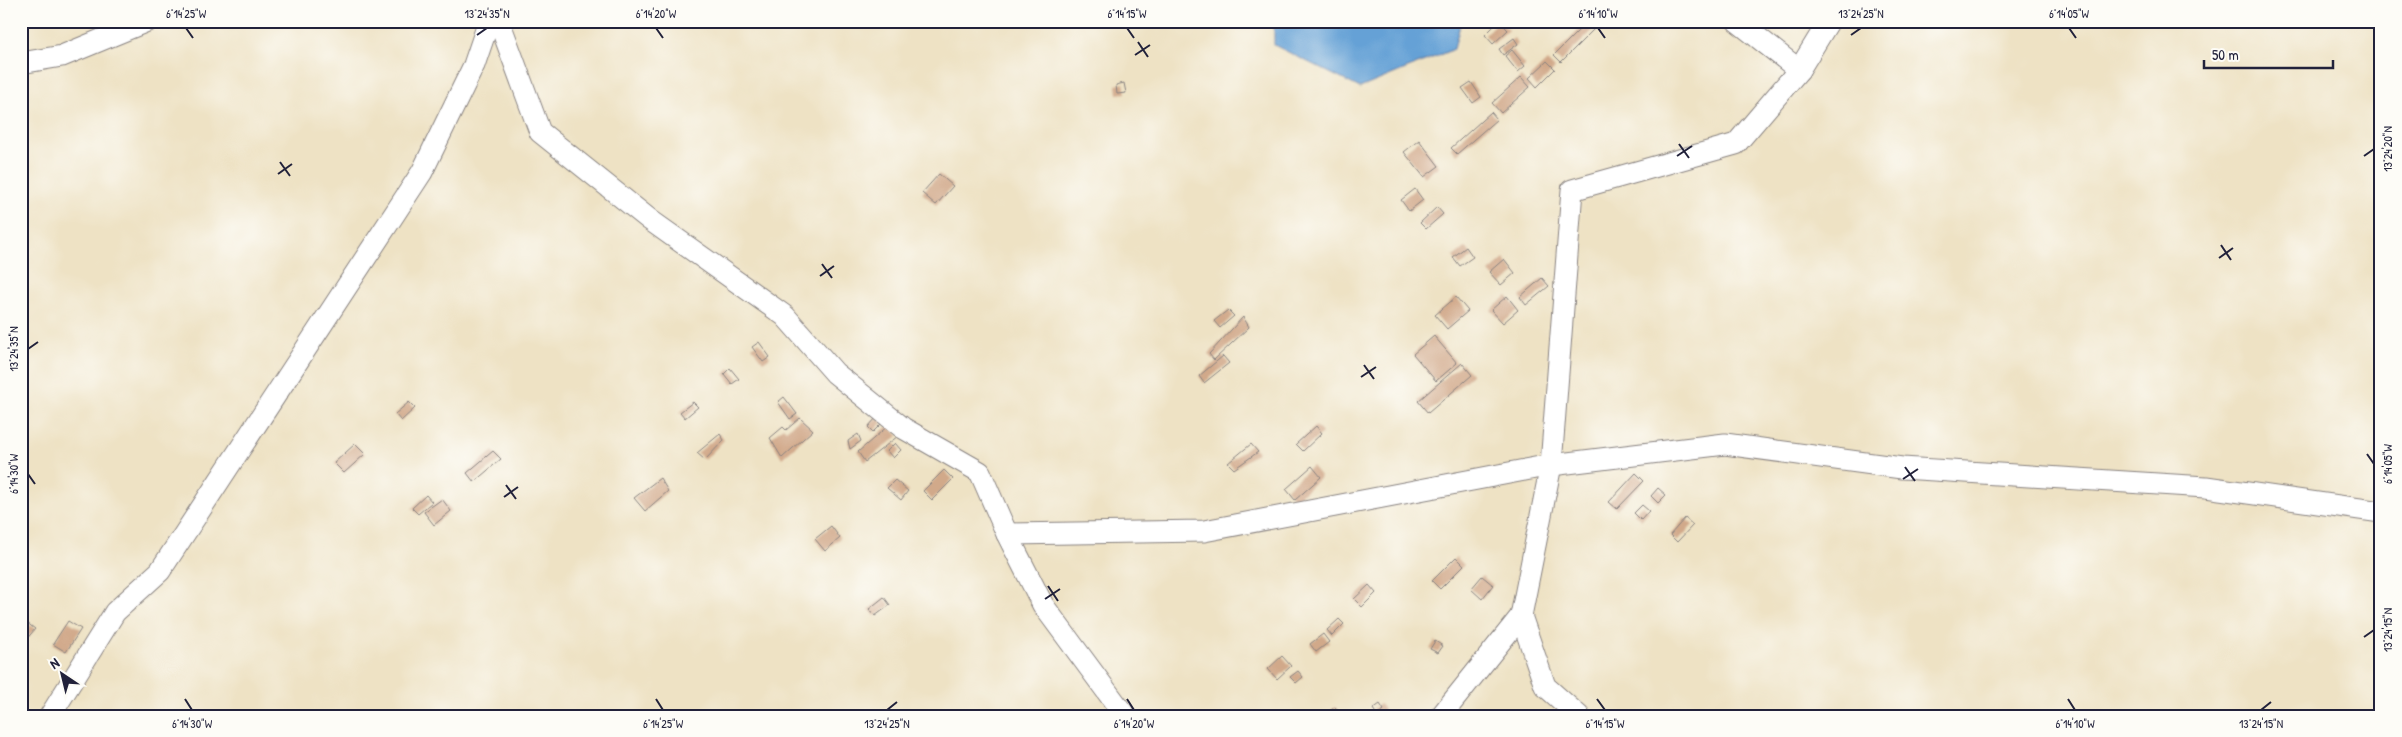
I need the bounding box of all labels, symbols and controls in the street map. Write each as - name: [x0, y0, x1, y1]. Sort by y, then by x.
- text: 6°14'25"W: [166, 5, 207, 22]
- text: 13°24'35"N: [464, 5, 510, 22]
- text: 6°14'20"W: [636, 5, 677, 22]
- text: 6°14'15"W: [1108, 5, 1147, 22]
- text: 6°14'10"W: [1578, 5, 1618, 22]
- text: 13°24'25"N: [1838, 5, 1884, 22]
- text: 6°14'05"W: [2049, 5, 2090, 22]
- scale bar: [2204, 38, 2333, 70]
- text: 50 m: [2212, 44, 2239, 65]
- text: 13°24'20"N: [2379, 126, 2396, 172]
- text: 13°24'35"N: [5, 326, 22, 372]
- text: 6°14'05"W: [2379, 443, 2396, 484]
- text: 6°14'30"W: [5, 453, 22, 494]
- text: 13°24'15"N: [2379, 608, 2396, 652]
- north arrow: [38, 650, 88, 700]
- text: N: [46, 653, 63, 673]
- text: 6°14'30"W: [172, 715, 213, 732]
- text: 6°14'25"W: [643, 715, 684, 732]
- text: 13°24'25"N: [864, 715, 910, 732]
- text: 6°14'20"W: [1114, 715, 1155, 732]
- text: 6°14'15"W: [1586, 715, 1625, 732]
- text: 6°14'10"W: [2055, 715, 2095, 732]
- text: 13°24'15"N: [2239, 715, 2283, 732]

